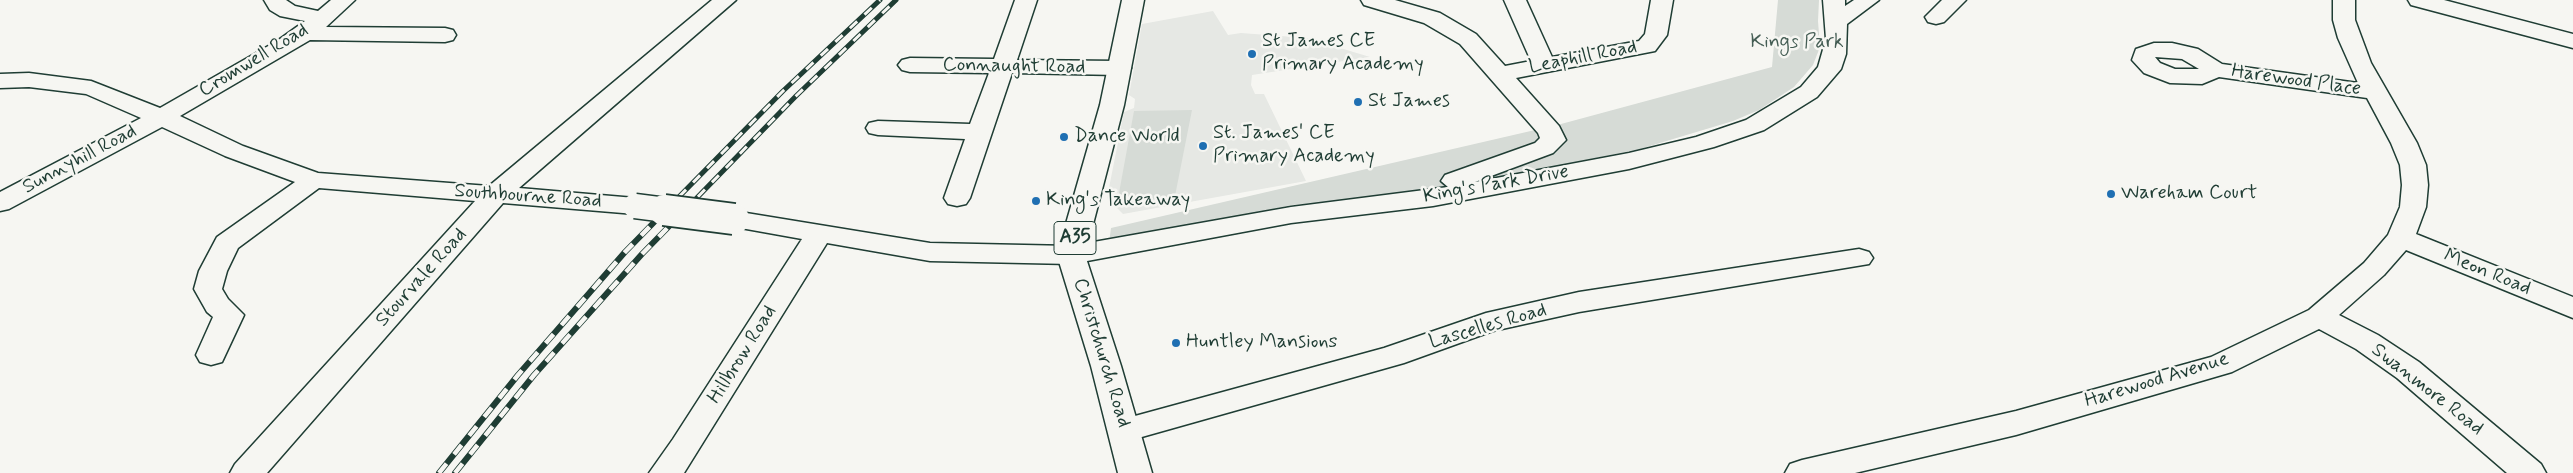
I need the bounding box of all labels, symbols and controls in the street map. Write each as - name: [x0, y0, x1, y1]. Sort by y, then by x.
- street label: Cromwell Road: [195, 19, 313, 103]
- place label: St James CE Primary Academy: [1262, 30, 1424, 77]
- park label: Kings Park: [1750, 31, 1844, 55]
- street label: Leaphill Road: [1527, 36, 1639, 80]
- marker: St James CE Primary Academy: [1246, 48, 1258, 60]
- street label: Connaught Road: [942, 54, 1086, 80]
- street label: Harewood Place: [2230, 60, 2362, 102]
- place label: St James: [1368, 90, 1450, 114]
- marker: St James: [1352, 96, 1364, 108]
- street label: Sunnyhill Road: [19, 120, 141, 200]
- place label: St. James' CE Primary Academy: [1213, 122, 1375, 169]
- place label: Dance World: [1074, 125, 1180, 149]
- marker: Dance World: [1058, 131, 1070, 143]
- marker: St. James' CE Primary Academy: [1197, 140, 1209, 152]
- street label: King's Park Drive: [1421, 160, 1571, 210]
- street label: Southbourne Road: [454, 180, 602, 214]
- place label: Wareham Court: [2121, 182, 2257, 206]
- marker: Wareham Court: [2105, 188, 2117, 200]
- place label: King's Takeaway: [1046, 189, 1190, 213]
- marker: King's Takeaway: [1030, 195, 1042, 207]
- road number: A35: [1054, 222, 1096, 254]
- street label: Stourvale Road: [371, 224, 473, 332]
- street label: Meon Road: [2440, 245, 2534, 301]
- street label: Christchurch Road: [1067, 275, 1135, 431]
- street label: Lascelles Road: [1427, 299, 1549, 355]
- street label: Hillbrow Road: [703, 301, 783, 409]
- place label: Huntley Mansions: [1186, 331, 1338, 355]
- marker: Huntley Mansions: [1170, 337, 1182, 349]
- street label: Swanmore Road: [2366, 339, 2488, 441]
- street label: Harewood Avenue: [2082, 348, 2232, 414]

